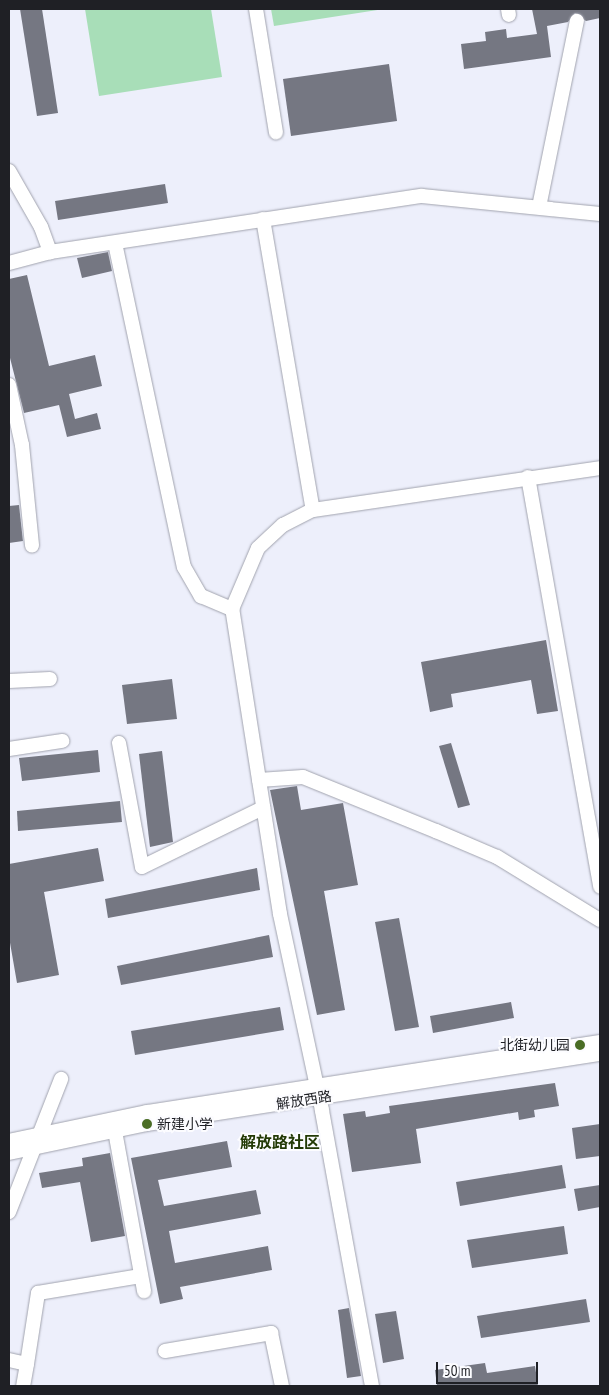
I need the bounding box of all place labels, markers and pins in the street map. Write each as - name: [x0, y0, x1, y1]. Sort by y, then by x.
- place label: 北街幼儿园: [500, 1037, 570, 1053]
- marker: 北街幼儿园: [574, 1039, 586, 1051]
- place label: 新建小学: [157, 1116, 213, 1132]
- marker: 新建小学: [141, 1118, 153, 1130]

